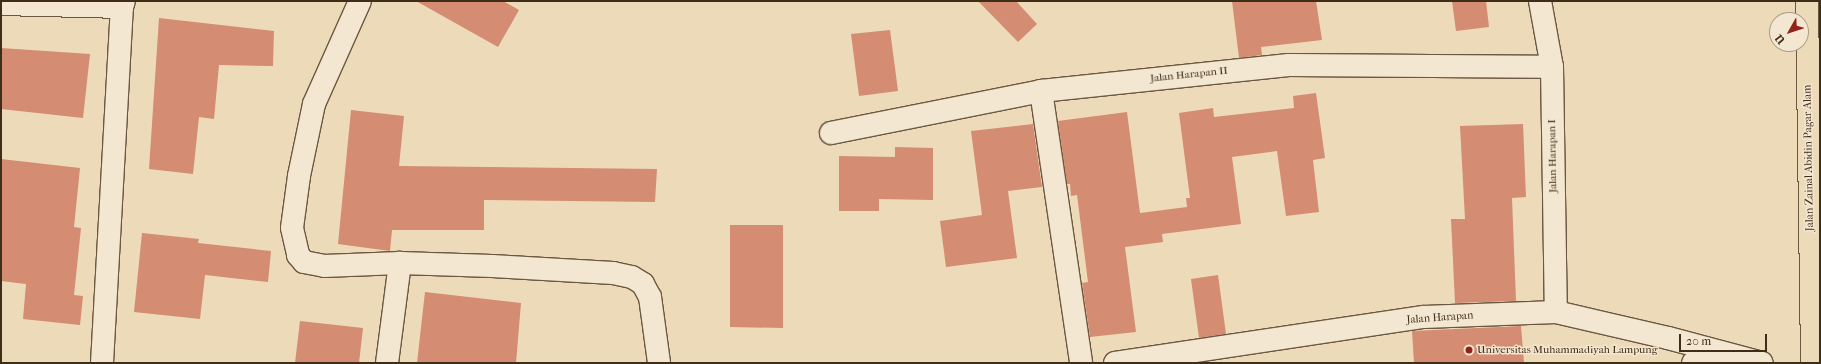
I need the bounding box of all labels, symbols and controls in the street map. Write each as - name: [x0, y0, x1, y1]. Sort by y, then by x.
- north arrow: [1769, 12, 1809, 52]
- text: U: [1772, 32, 1788, 47]
- street label: Jalan Harapan II: [1150, 64, 1228, 86]
- street label: Jalan Zainal Abidin Pagar Alam: [1801, 85, 1817, 231]
- street label: Jalan Harapan I: [1546, 119, 1560, 193]
- street label: Jalan Harapan: [1406, 309, 1474, 327]
- scale bar: [1681, 326, 1769, 352]
- text: 20 m: [1686, 334, 1711, 348]
- place label: Universitas Muhammadiyah Lampung: [1477, 343, 1658, 357]
- marker: Universitas Muhammadiyah Lampung: [1464, 345, 1474, 355]

